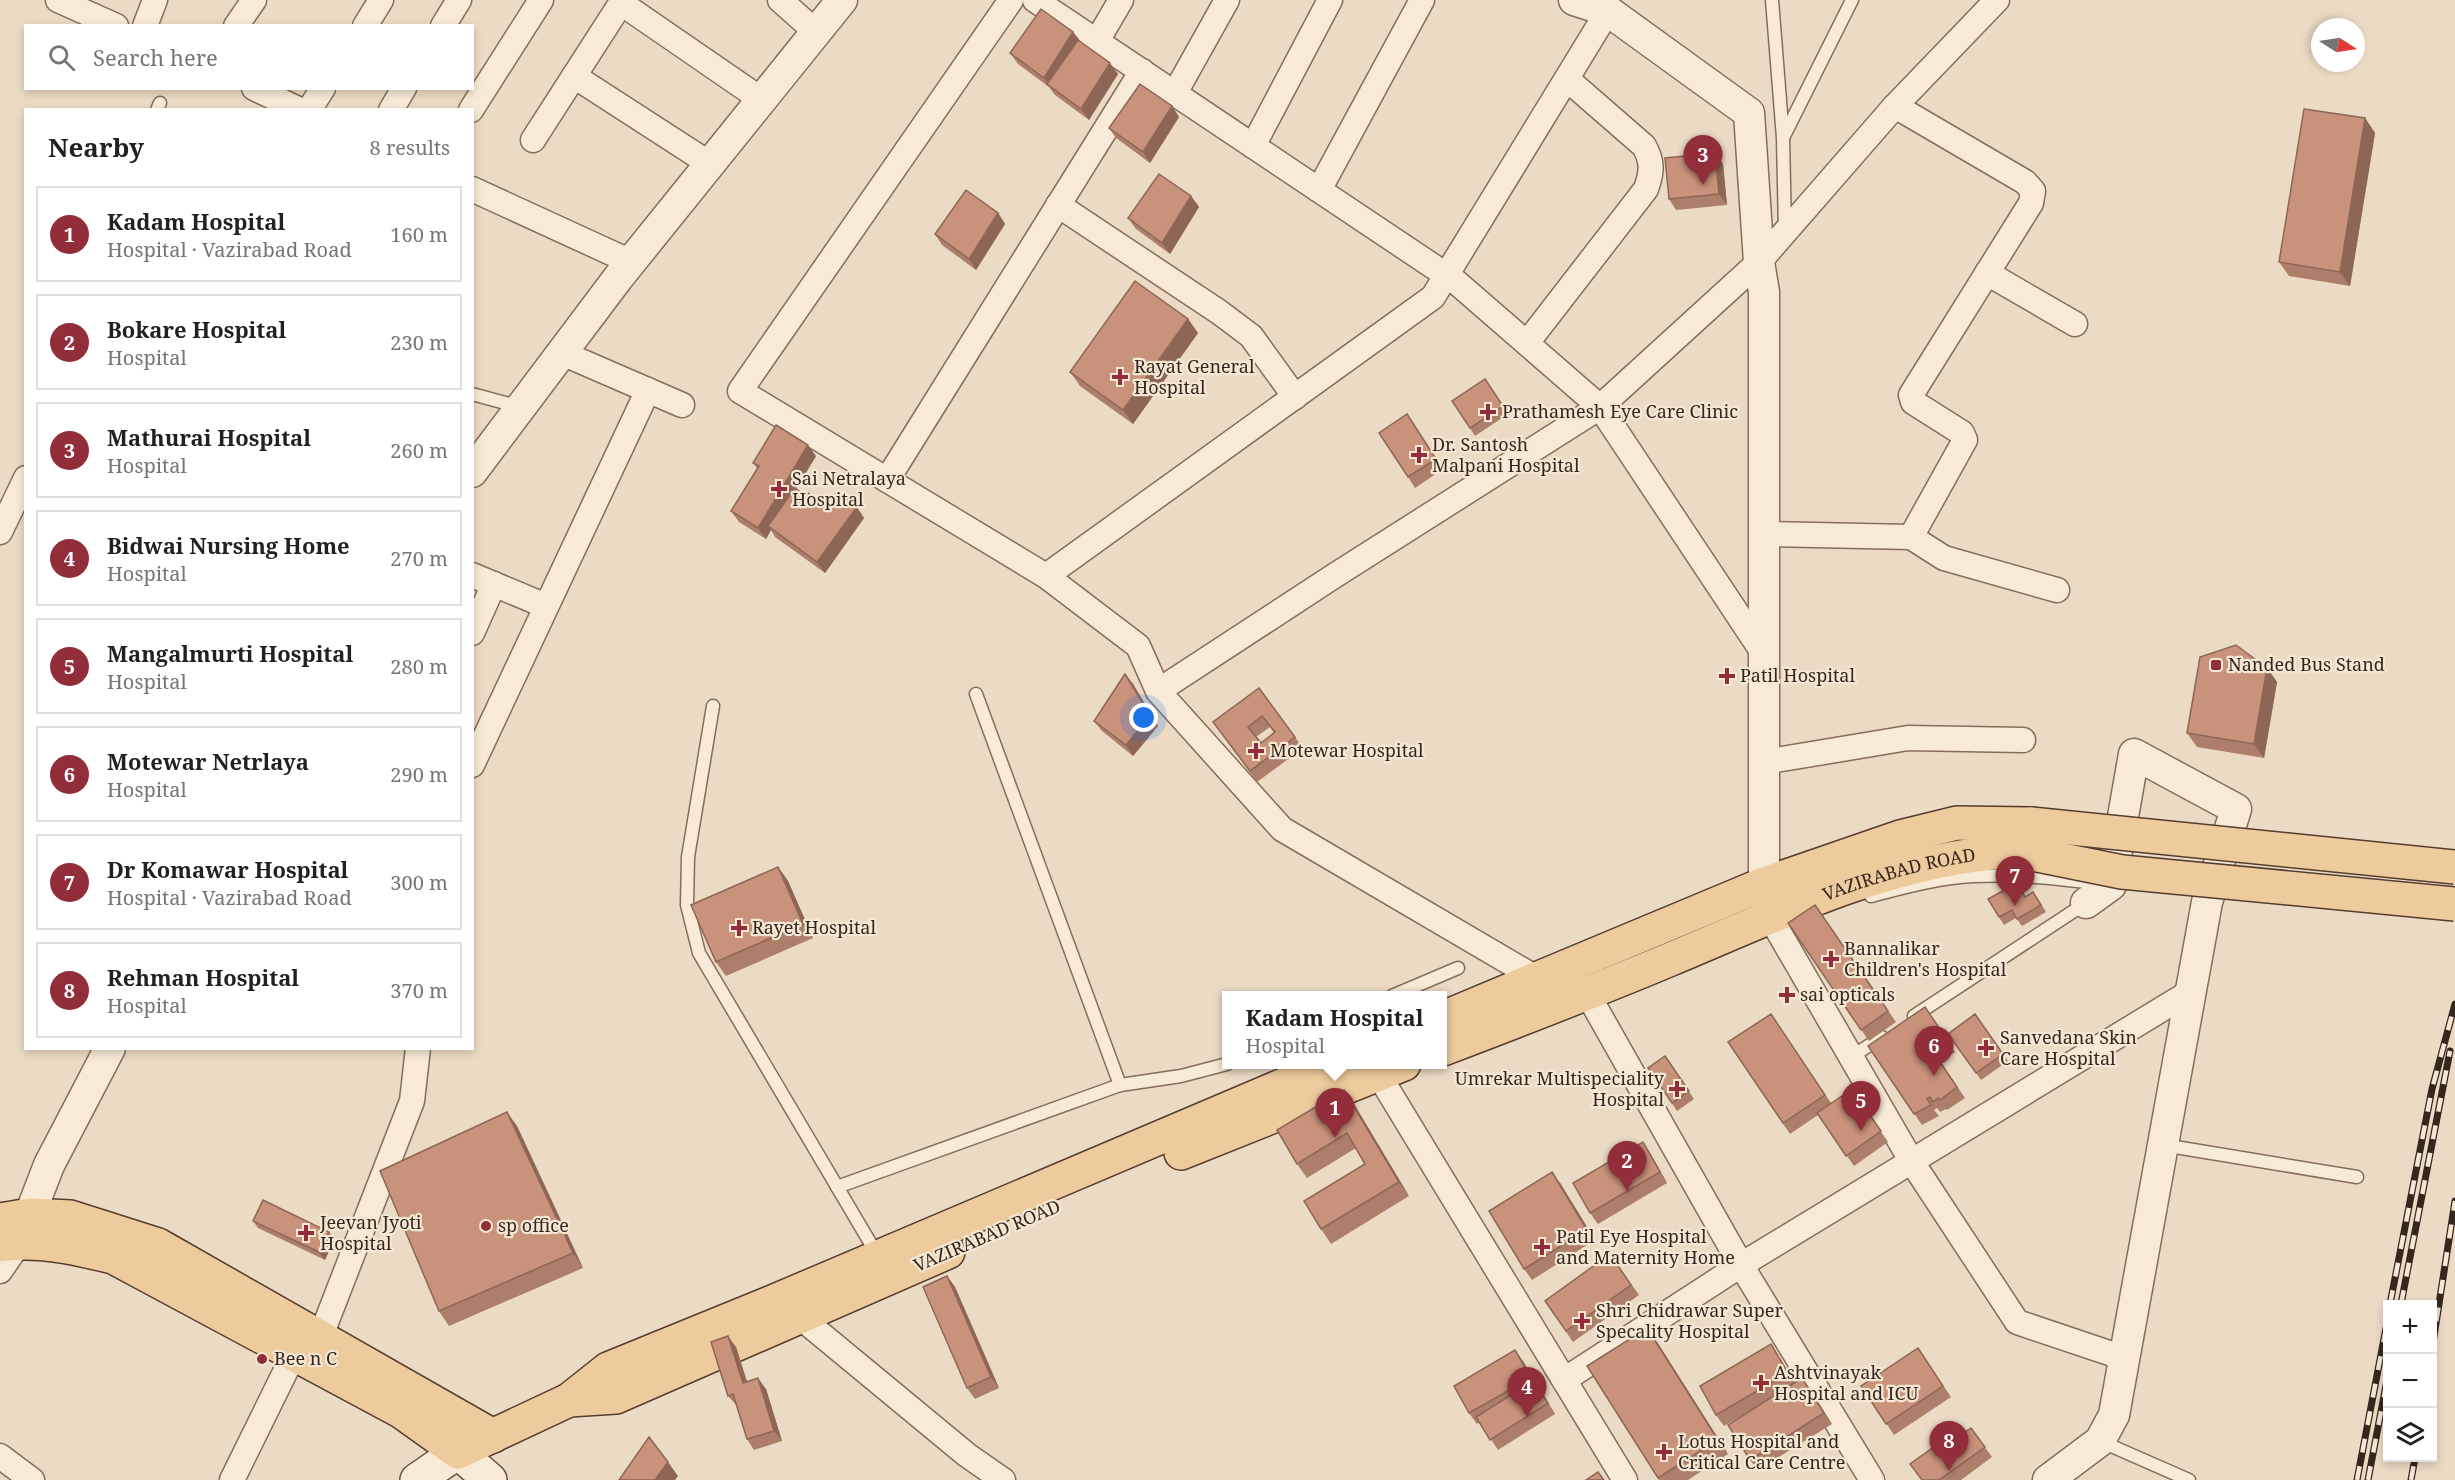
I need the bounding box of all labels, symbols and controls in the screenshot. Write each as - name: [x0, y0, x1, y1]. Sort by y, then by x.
- north arrow: [2311, 18, 2365, 72]
- search box: [24, 24, 474, 90]
- icon: search: [45, 41, 78, 74]
- text: Search here: [93, 42, 218, 72]
- text: Nearby: [48, 129, 144, 165]
- text: 8 results: [370, 134, 450, 161]
- pin: 3: [1684, 136, 1722, 185]
- text: Kadam Hospital: [107, 206, 285, 236]
- text: 1: [64, 221, 75, 248]
- text: 160 m: [390, 221, 448, 248]
- text: Hospital · Vazirabad Road: [107, 236, 352, 263]
- text: Bokare Hospital: [107, 314, 286, 344]
- text: 2: [64, 329, 75, 356]
- text: 230 m: [390, 329, 448, 356]
- text: Hospital: [107, 344, 187, 371]
- place label: Rayat General Hospital: [1134, 354, 1255, 399]
- marker: Rayat General Hospital: [1111, 368, 1129, 386]
- place label: Prathamesh Eye Care Clinic: [1502, 399, 1738, 423]
- marker: Prathamesh Eye Care Clinic: [1479, 403, 1497, 421]
- text: Mathurai Hospital: [107, 422, 311, 452]
- place label: Dr. Santosh Malpani Hospital: [1432, 432, 1580, 477]
- text: 3: [64, 437, 75, 464]
- text: 260 m: [390, 437, 448, 464]
- marker: Dr. Santosh Malpani Hospital: [1410, 446, 1428, 464]
- text: Hospital: [107, 452, 187, 479]
- place label: Sai Netralaya Hospital: [792, 466, 906, 511]
- marker: Sai Netralaya Hospital: [770, 480, 788, 498]
- text: Bidwai Nursing Home: [107, 530, 350, 560]
- text: 4: [64, 545, 75, 572]
- text: 270 m: [390, 545, 448, 572]
- text: Hospital: [107, 560, 187, 587]
- text: Mangalmurti Hospital: [107, 638, 353, 668]
- place label: Nanded Bus Stand: [2228, 652, 2385, 676]
- text: 5: [64, 653, 75, 680]
- text: 280 m: [390, 653, 448, 680]
- marker: Nanded Bus Stand: [2209, 658, 2223, 672]
- place label: Patil Hospital: [1740, 663, 1855, 687]
- marker: Patil Hospital: [1718, 667, 1736, 685]
- text: Hospital: [107, 668, 187, 695]
- your location: [1129, 703, 1158, 732]
- place label: Motewar Hospital: [1270, 738, 1424, 762]
- marker: Motewar Hospital: [1247, 742, 1265, 760]
- text: Motewar Netrlaya: [107, 746, 309, 776]
- text: 6: [64, 761, 75, 788]
- text: 290 m: [390, 761, 448, 788]
- text: Hospital: [107, 776, 187, 803]
- street label: VAZIRABAD ROAD: [1819, 842, 1977, 906]
- text: Dr Komawar Hospital: [107, 854, 348, 884]
- pin: 7: [1996, 856, 2034, 906]
- text: 7: [64, 869, 75, 896]
- text: 300 m: [390, 869, 448, 896]
- text: Hospital · Vazirabad Road: [107, 884, 352, 911]
- place label: Rayet Hospital: [752, 915, 876, 939]
- marker: Rayet Hospital: [730, 919, 748, 937]
- place label: Bannalikar Children's Hospital: [1844, 936, 2007, 981]
- marker: Bannalikar Children's Hospital: [1822, 950, 1840, 968]
- text: Rehman Hospital: [107, 962, 299, 992]
- text: 8: [64, 977, 75, 1004]
- text: 370 m: [390, 977, 448, 1004]
- place label: sai opticals: [1800, 982, 1895, 1006]
- marker: sai opticals: [1778, 986, 1796, 1004]
- popup: [1222, 991, 1447, 1069]
- text: Hospital: [107, 992, 187, 1019]
- text: Kadam Hospital: [1245, 1002, 1424, 1032]
- place label: Sanvedana Skin Care Hospital: [2000, 1025, 2137, 1070]
- pin: 6: [1914, 1026, 1954, 1076]
- text: Hospital: [1245, 1032, 1325, 1059]
- marker: Sanvedana Skin Care Hospital: [1977, 1039, 1995, 1057]
- place label: Umrekar Multispeciality Hospital: [1455, 1066, 1665, 1111]
- marker: Umrekar Multispeciality Hospital: [1668, 1080, 1686, 1098]
- pin: 5: [1842, 1082, 1880, 1131]
- pin: 1: [1316, 1088, 1354, 1138]
- pin: 2: [1608, 1142, 1646, 1191]
- street label: VAZIRABAD ROAD: [910, 1193, 1064, 1277]
- place label: Jeevan Jyoti Hospital: [319, 1210, 422, 1255]
- place label: sp office: [498, 1213, 569, 1237]
- marker: sp office: [479, 1219, 493, 1233]
- marker: Jeevan Jyoti Hospital: [297, 1224, 315, 1242]
- place label: Patil Eye Hospital and Maternity Home: [1556, 1224, 1735, 1269]
- marker: Patil Eye Hospital and Maternity Home: [1533, 1238, 1551, 1256]
- place label: Shri Chidrawar Super Specality Hospital: [1596, 1298, 1783, 1343]
- map controls: [2383, 1300, 2437, 1462]
- button: +: [2383, 1300, 2437, 1354]
- marker: Shri Chidrawar Super Specality Hospital: [1573, 1312, 1591, 1330]
- place label: Bee n C: [274, 1346, 337, 1370]
- marker: Bee n C: [255, 1352, 269, 1366]
- button: −: [2383, 1354, 2437, 1408]
- place label: Ashtvinayak Hospital and ICU: [1774, 1360, 1918, 1405]
- pin: 4: [1508, 1368, 1546, 1417]
- marker: Ashtvinayak Hospital and ICU: [1752, 1374, 1770, 1392]
- button: layers: [2383, 1408, 2437, 1462]
- pin: 8: [1930, 1422, 1968, 1471]
- place label: Lotus Hospital and Critical Care Centre: [1678, 1429, 1845, 1474]
- marker: Lotus Hospital and Critical Care Centre: [1655, 1443, 1673, 1461]

